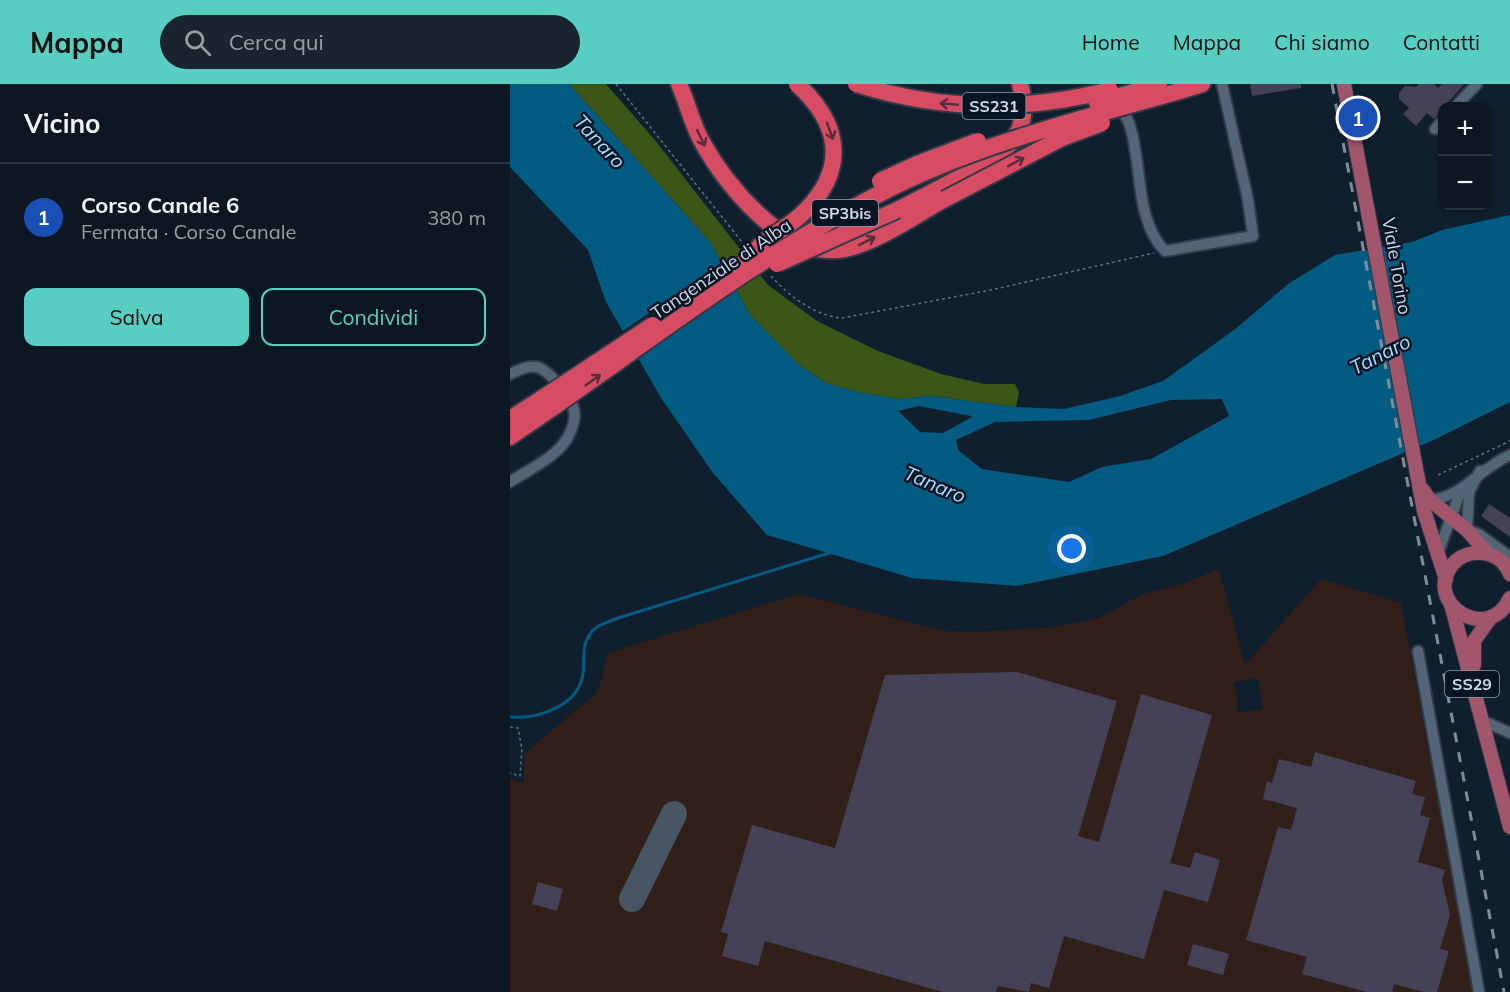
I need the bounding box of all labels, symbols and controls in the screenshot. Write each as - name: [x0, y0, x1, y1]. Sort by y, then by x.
- search box: [160, 15, 580, 69]
- text: Mappa: [30, 25, 124, 60]
- icon: search: [181, 26, 214, 59]
- text: Cerca qui: [229, 28, 324, 56]
- text: Home: [1082, 29, 1140, 55]
- text: Mappa: [1173, 29, 1241, 55]
- text: Chi siamo: [1274, 29, 1370, 55]
- text: Contatti: [1403, 29, 1480, 55]
- road number: SS231: [962, 93, 1026, 119]
- pin: 1: [1338, 96, 1378, 141]
- one-way arrow: [940, 98, 960, 109]
- map controls: [1438, 102, 1492, 210]
- button: +: [1438, 102, 1492, 156]
- text: Vicino: [24, 107, 101, 140]
- water label: Tanaro: [569, 109, 631, 173]
- one-way arrow: [826, 121, 837, 140]
- one-way arrow: [696, 129, 708, 147]
- one-way arrow: [1007, 156, 1025, 168]
- button: −: [1438, 156, 1492, 210]
- text: Corso Canale 6: [81, 191, 239, 219]
- road number: SP3bis: [812, 200, 878, 226]
- text: 1: [38, 205, 50, 230]
- text: 380 m: [427, 205, 486, 230]
- street label: Tangenziale di Alba: [647, 214, 795, 324]
- street label: Viale Torino: [1377, 216, 1417, 316]
- text: Fermata · Corso Canale: [81, 219, 296, 244]
- one-way arrow: [857, 234, 875, 246]
- button: Salva: [24, 288, 249, 346]
- button: Condividi: [261, 288, 486, 346]
- water label: Tanaro: [1345, 328, 1415, 380]
- one-way arrow: [585, 374, 601, 386]
- water label: Tanaro: [900, 460, 970, 508]
- your location: [1057, 534, 1086, 563]
- road number: SS29: [1445, 671, 1499, 697]

